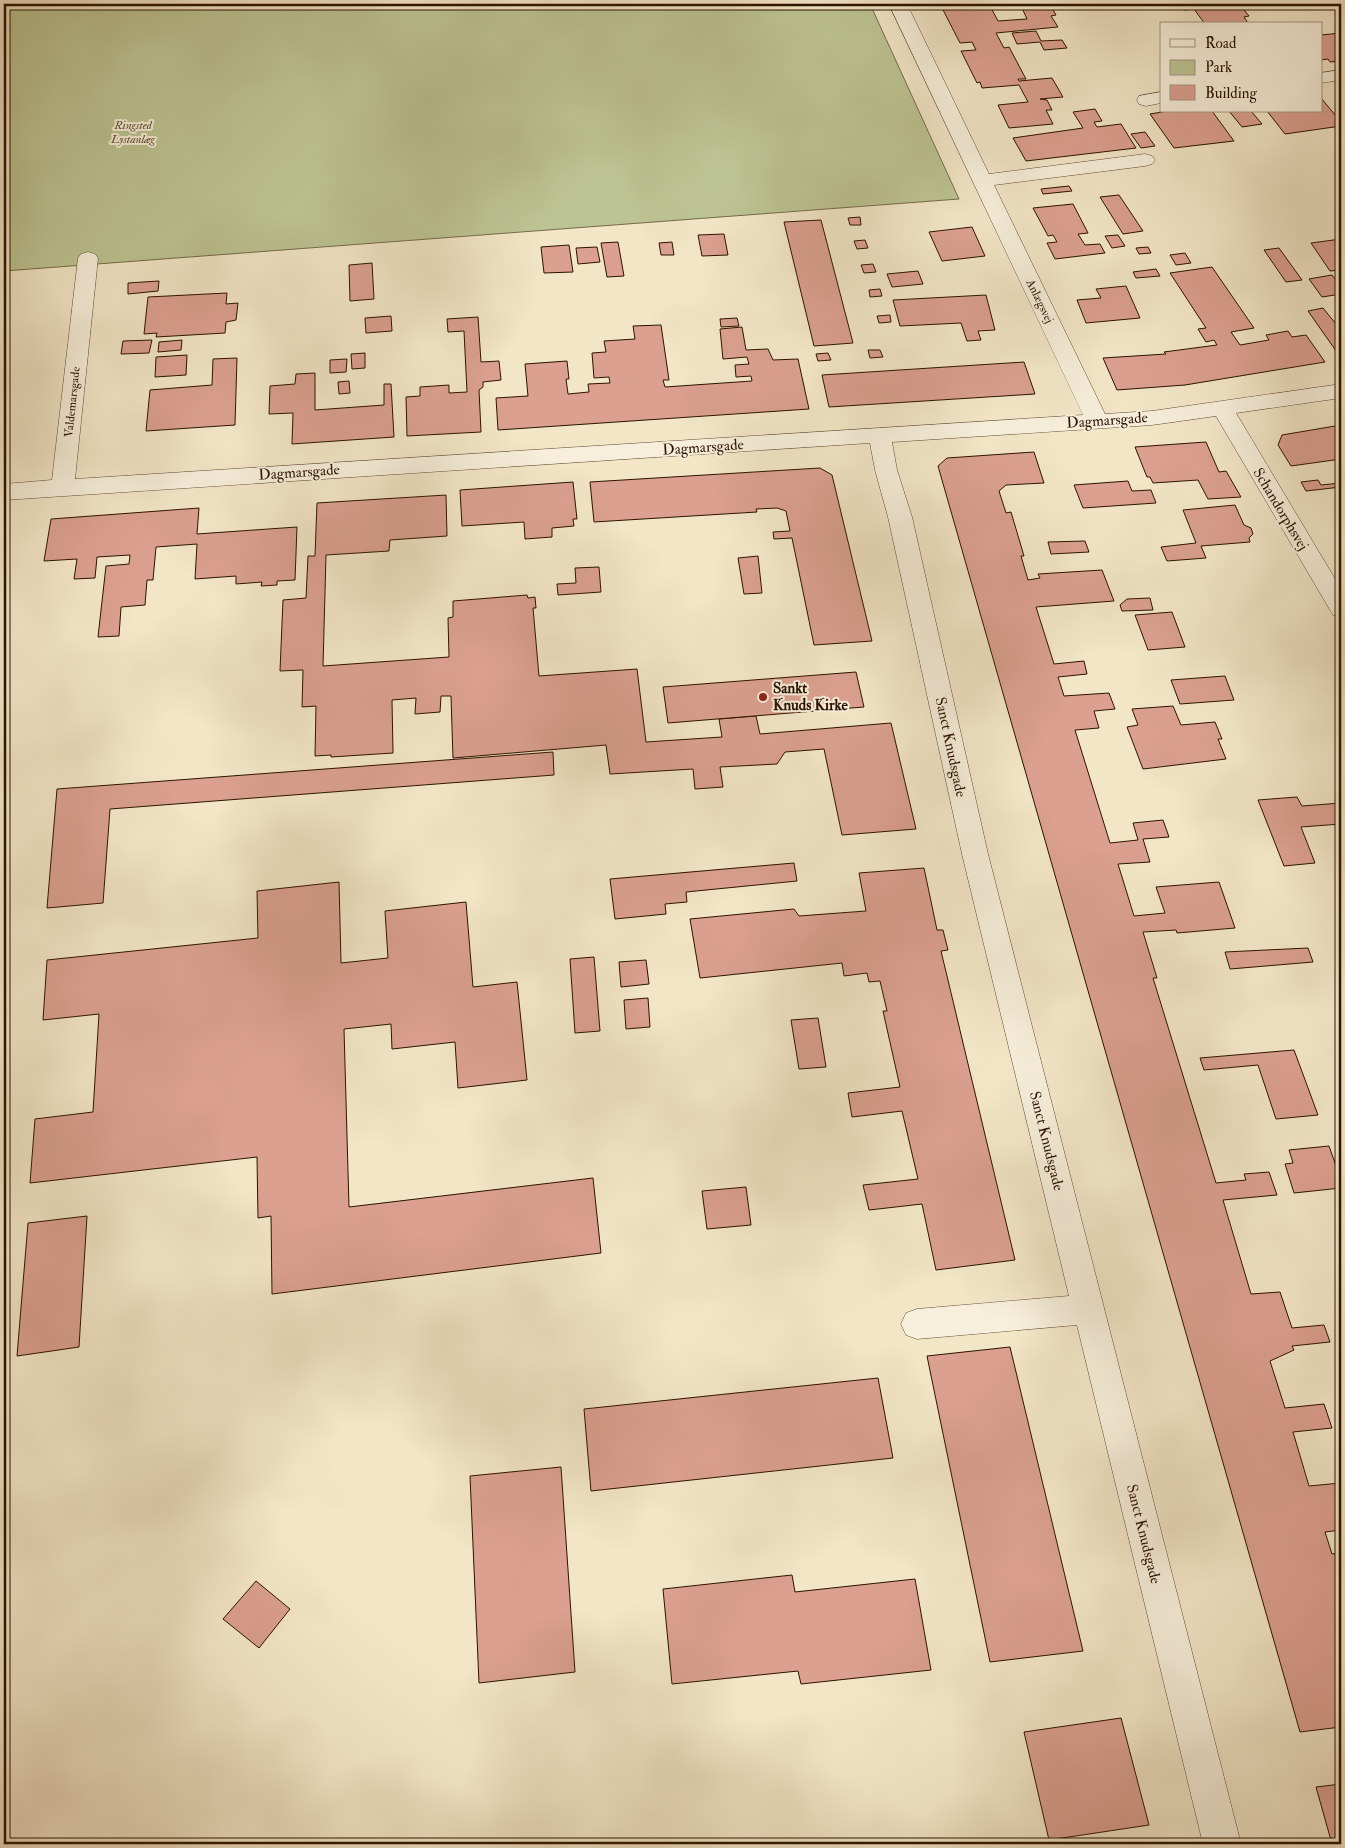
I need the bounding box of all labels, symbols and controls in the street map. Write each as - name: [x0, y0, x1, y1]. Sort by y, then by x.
- legend: [1160, 22, 1322, 112]
- text: Road: [1205, 34, 1237, 53]
- text: Park: [1205, 58, 1232, 77]
- text: Building: [1205, 84, 1257, 103]
- park label: Ringsted Lystanlæg: [110, 118, 156, 147]
- street label: Anlægsvej: [1022, 276, 1057, 326]
- street label: Valdemarsgade: [61, 366, 84, 438]
- street label: Dagmarsgade: [1066, 408, 1148, 433]
- street label: Dagmarsgade: [662, 435, 744, 460]
- street label: Dagmarsgade: [258, 460, 340, 485]
- street label: Schandorphsvej: [1248, 465, 1313, 554]
- place label: Sankt Knuds Kirke: [773, 679, 849, 715]
- marker: Sankt Knuds Kirke: [757, 691, 769, 703]
- street label: Sanct Knudsgade: [931, 695, 970, 799]
- street label: Sanct Knudsgade: [1025, 1089, 1068, 1193]
- street label: Sanct Knudsgade: [1122, 1482, 1165, 1586]

